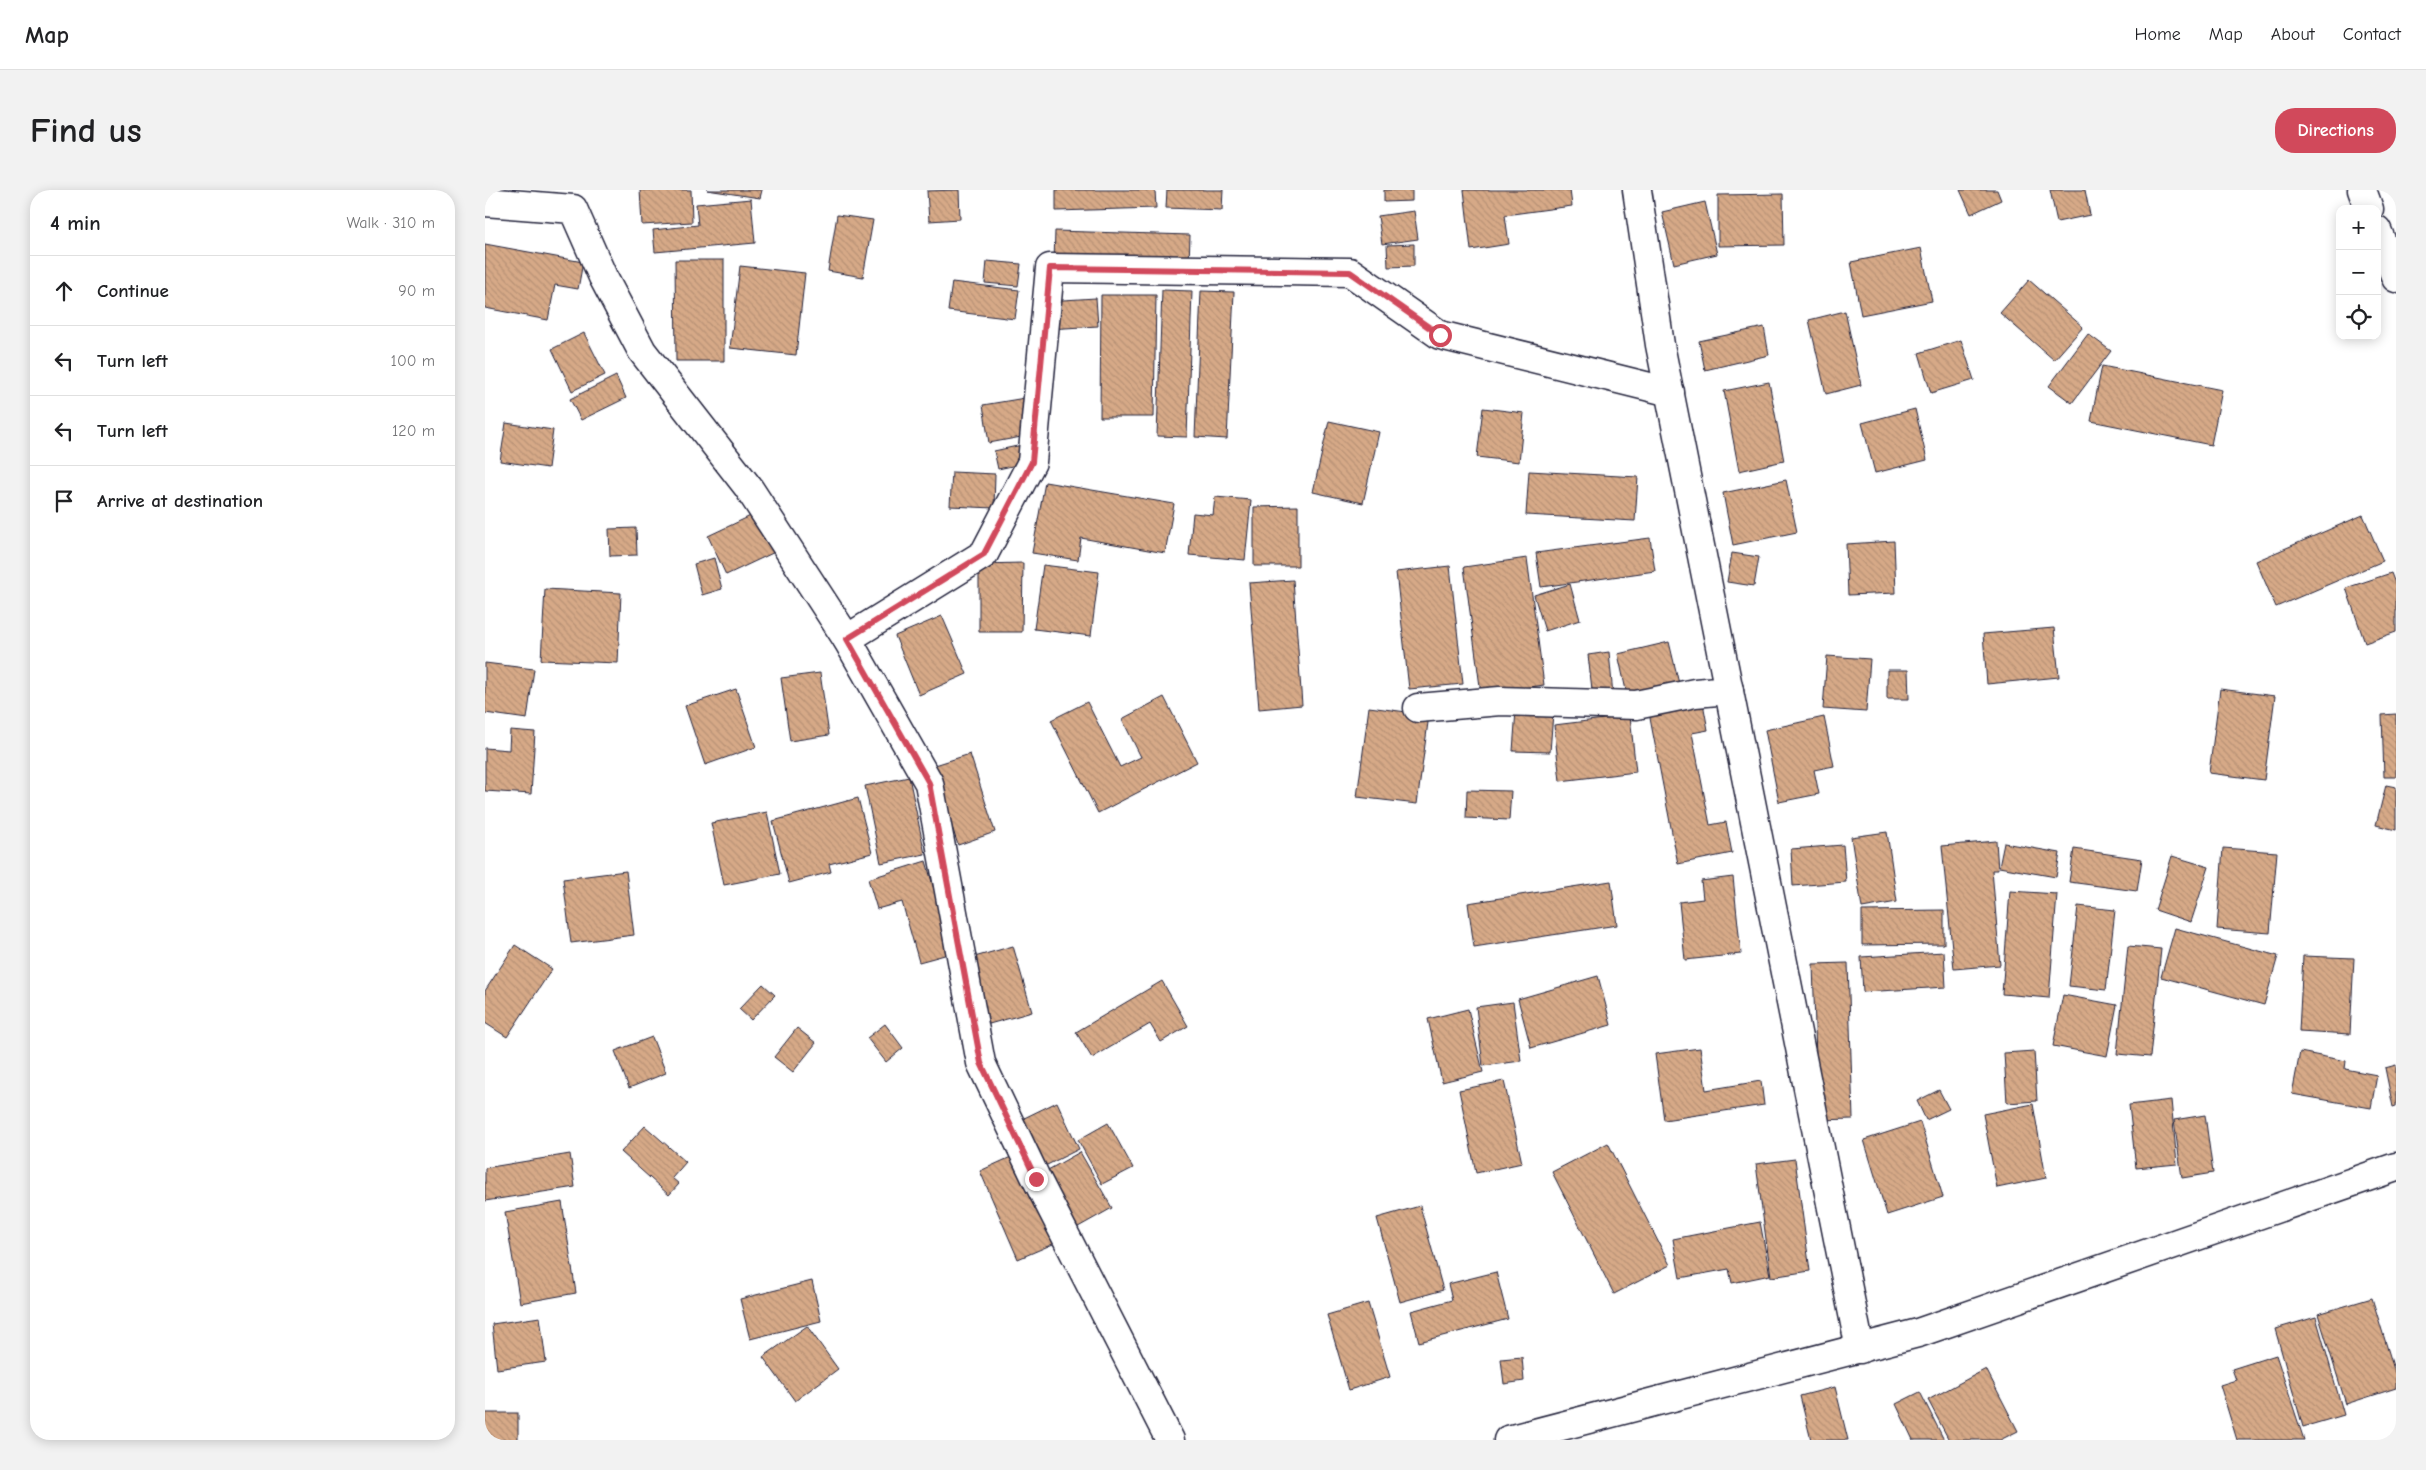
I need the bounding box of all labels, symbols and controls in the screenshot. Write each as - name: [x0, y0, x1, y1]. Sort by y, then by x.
- text: Map: [25, 21, 69, 49]
- text: Home: [2134, 24, 2181, 45]
- text: Map: [2209, 24, 2243, 45]
- text: About: [2271, 24, 2315, 45]
- text: Contact: [2343, 24, 2401, 45]
- button: Directions: [2275, 108, 2396, 153]
- text: Find us: [30, 110, 142, 151]
- map controls: [2336, 205, 2381, 340]
- button: +: [2336, 205, 2381, 250]
- text: 4 min: [50, 211, 101, 235]
- text: Walk · 310 m: [346, 214, 435, 232]
- button: −: [2336, 250, 2381, 295]
- icon: ahead: [50, 277, 78, 305]
- text: Continue: [97, 280, 169, 302]
- text: 90 m: [398, 282, 435, 300]
- button: locate: [2336, 295, 2381, 340]
- route start: [1429, 324, 1452, 347]
- icon: left: [50, 347, 78, 375]
- text: Turn left: [97, 350, 168, 372]
- text: 100 m: [391, 352, 435, 370]
- icon: left: [50, 417, 78, 445]
- text: Turn left: [97, 420, 168, 442]
- text: 120 m: [392, 422, 435, 440]
- icon: arrive: [50, 487, 78, 515]
- text: Arrive at destination: [97, 490, 263, 512]
- route end: [1025, 1168, 1048, 1191]

